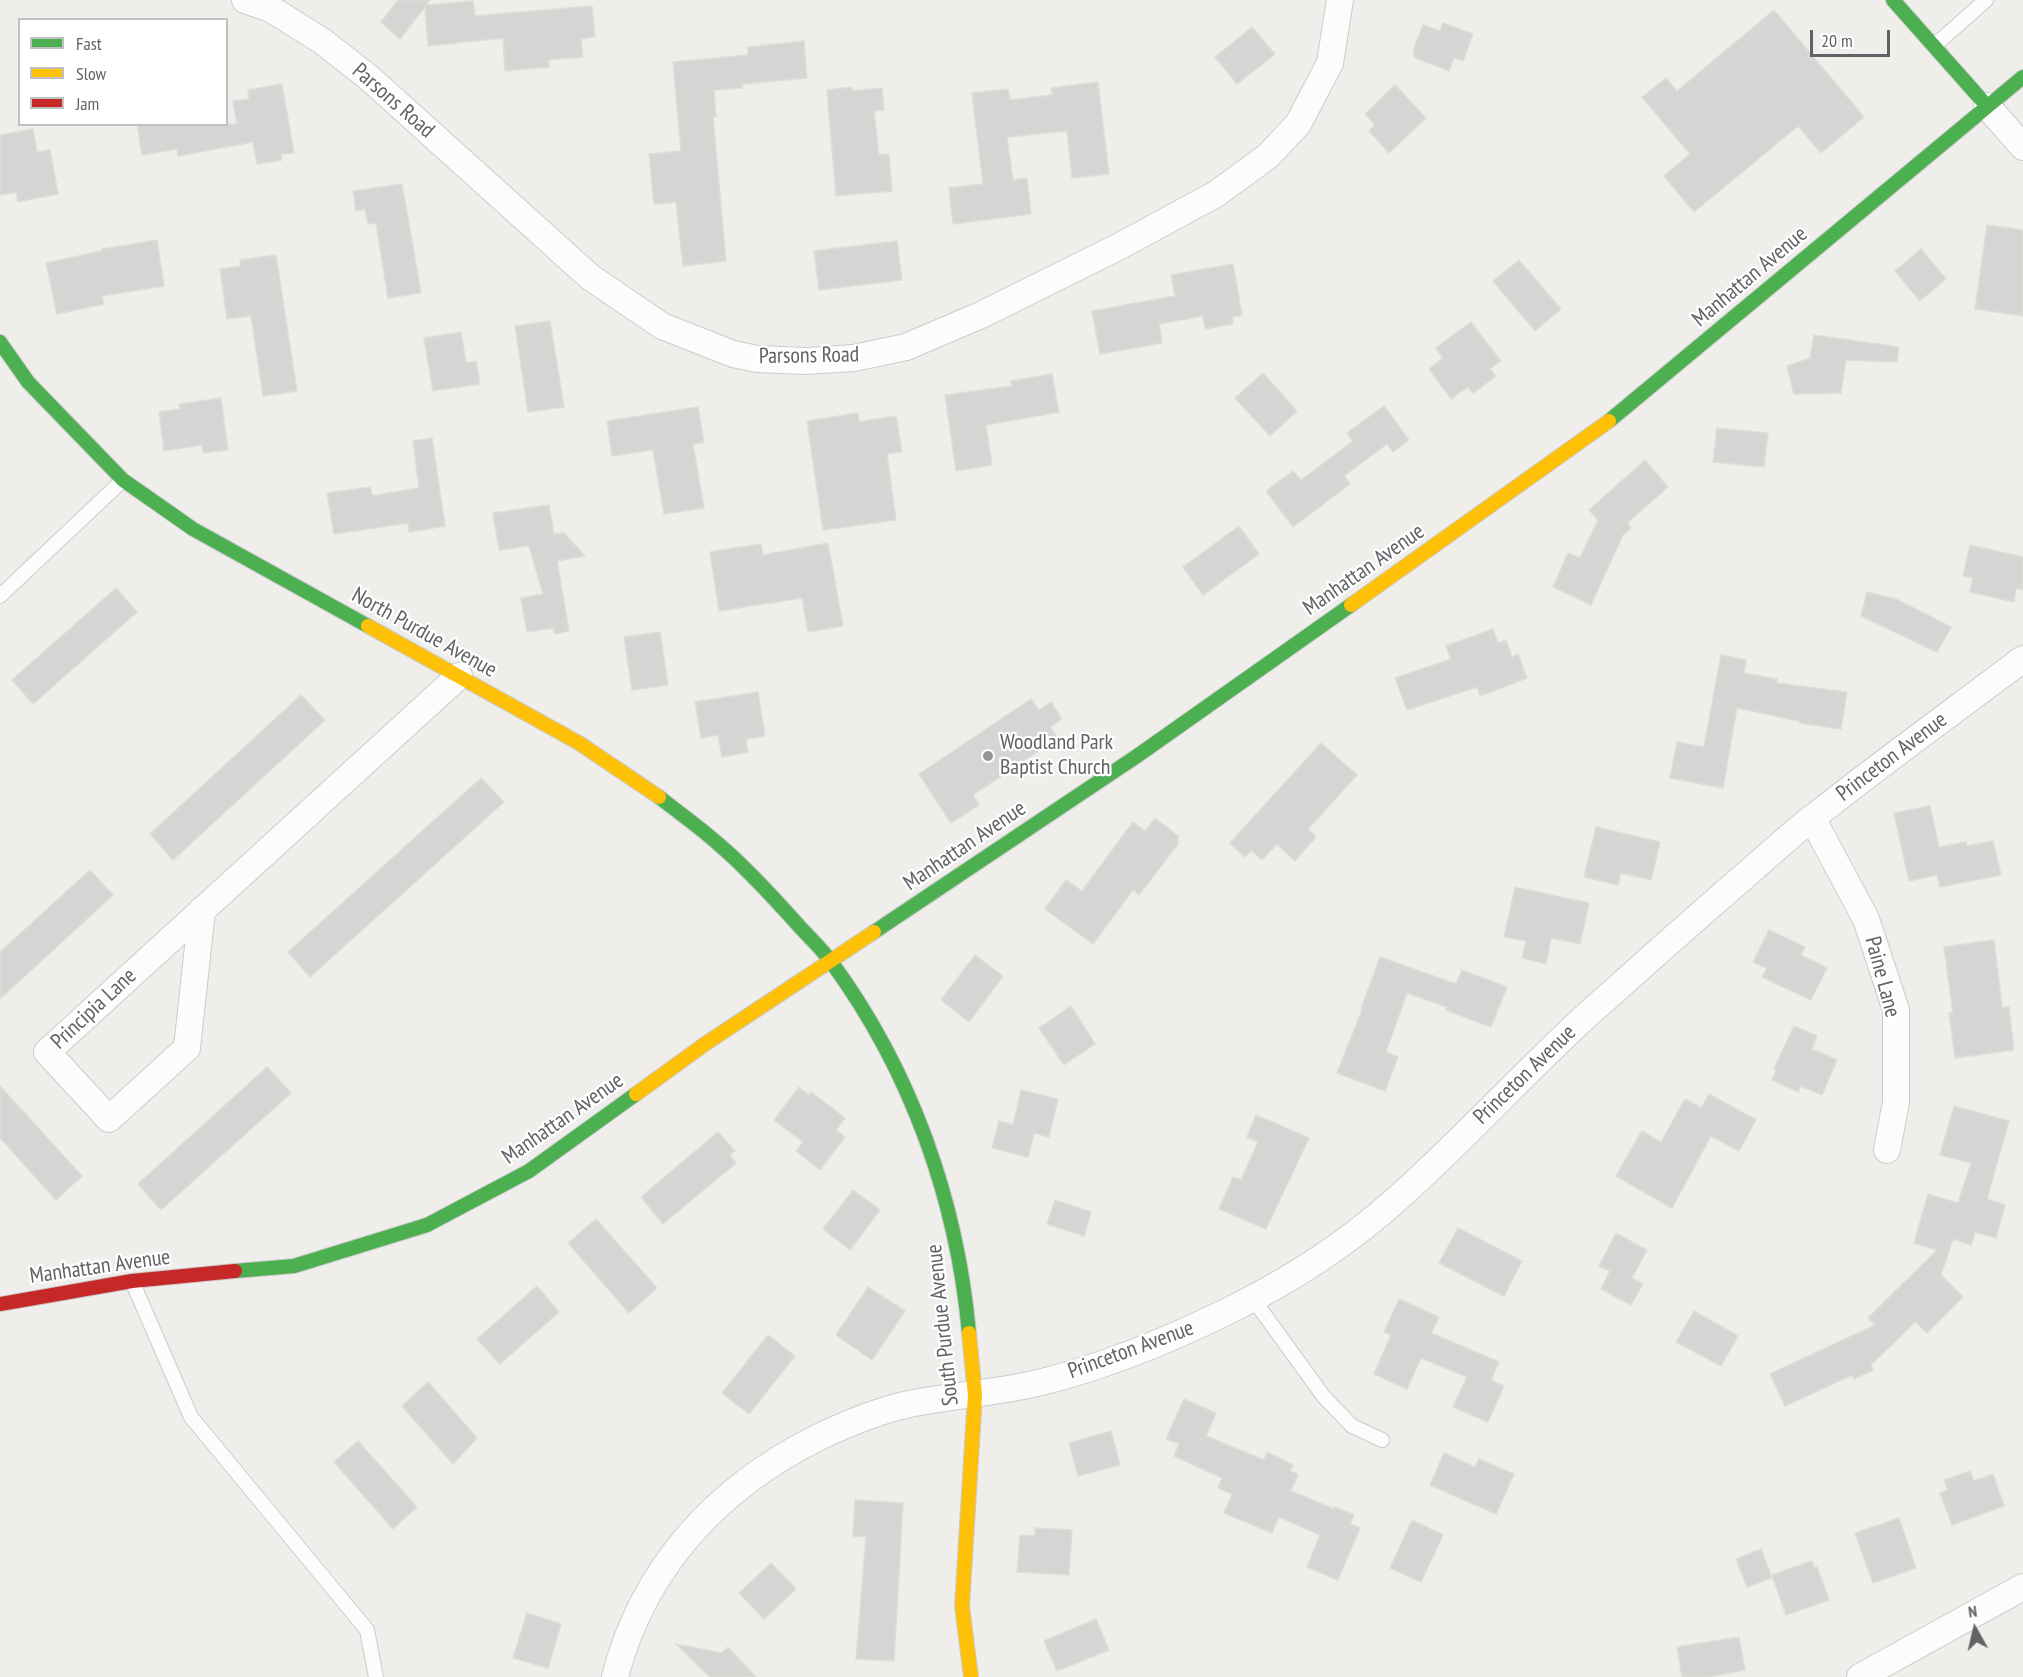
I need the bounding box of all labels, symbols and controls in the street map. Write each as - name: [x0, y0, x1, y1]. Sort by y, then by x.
- legend: [18, 18, 228, 126]
- scale bar: [1813, 18, 1892, 56]
- text: 20 m: [1821, 29, 1853, 52]
- text: Fast: [76, 32, 102, 55]
- street label: Parsons Road: [346, 58, 440, 144]
- text: Slow: [76, 62, 106, 85]
- text: Jam: [76, 92, 99, 115]
- street label: Manhattan Avenue: [1687, 221, 1813, 333]
- street label: Parsons Road: [759, 342, 859, 370]
- street label: Manhattan Avenue: [1298, 519, 1430, 621]
- street label: North Purdue Avenue: [347, 582, 501, 684]
- street label: Princeton Avenue: [1831, 707, 1953, 807]
- place label: Woodland Park Baptist Church: [1000, 730, 1113, 782]
- marker: Woodland Park Baptist Church: [981, 749, 995, 763]
- street label: Manhattan Avenue: [899, 795, 1031, 897]
- street label: Paine Lane: [1859, 934, 1905, 1020]
- street label: Principia Lane: [46, 963, 142, 1055]
- street label: Princeton Avenue: [1468, 1020, 1582, 1130]
- street label: Manhattan Avenue: [497, 1068, 629, 1170]
- street label: South Purdue Avenue: [921, 1243, 965, 1407]
- street label: Manhattan Avenue: [28, 1244, 172, 1290]
- street label: Princeton Avenue: [1065, 1315, 1197, 1385]
- north arrow: [1945, 1599, 2005, 1659]
- text: N: [1967, 1601, 1978, 1622]

